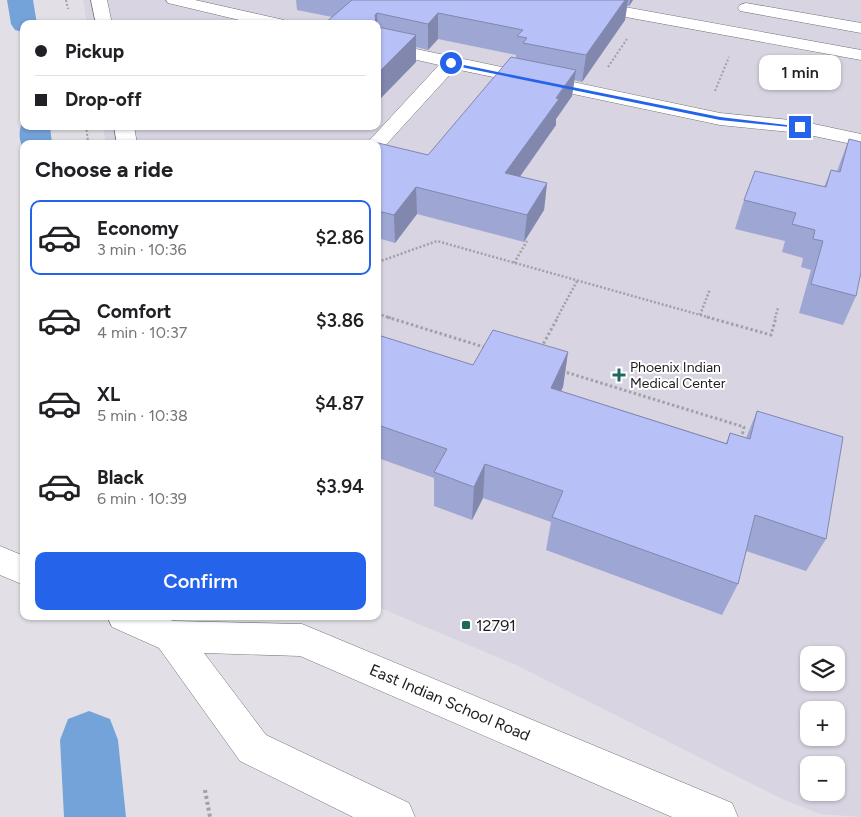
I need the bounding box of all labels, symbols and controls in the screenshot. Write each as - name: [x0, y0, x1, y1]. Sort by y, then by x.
- text: Pickup: [65, 40, 124, 63]
- route start: [440, 52, 462, 74]
- callout: 1 min: [759, 54, 841, 90]
- text: 1 min: [781, 63, 819, 82]
- text: Drop-off: [65, 88, 142, 111]
- route end: [789, 116, 811, 138]
- text: Choose a ride: [35, 156, 173, 183]
- icon: car: [37, 215, 82, 260]
- text: Economy: [97, 217, 179, 240]
- text: $2.86: [316, 226, 364, 249]
- text: 3 min · 10:36: [97, 240, 187, 259]
- icon: car: [37, 298, 82, 343]
- text: Comfort: [97, 300, 172, 323]
- text: $3.86: [316, 309, 364, 332]
- text: 4 min · 10:37: [97, 323, 187, 342]
- place label: Phoenix Indian Medical Center: [630, 359, 726, 392]
- marker: Phoenix Indian Medical Center: [612, 368, 626, 382]
- icon: car: [37, 381, 82, 426]
- text: XL: [97, 383, 120, 406]
- text: $4.87: [315, 392, 364, 415]
- text: 5 min · 10:38: [97, 406, 188, 425]
- icon: car: [37, 464, 82, 509]
- text: Black: [97, 466, 144, 489]
- text: $3.94: [316, 475, 364, 498]
- text: 6 min · 10:39: [97, 489, 187, 508]
- button: Confirm: [35, 552, 366, 610]
- place label: 12791: [476, 616, 516, 635]
- marker: 12791: [460, 619, 472, 631]
- map controls: [800, 646, 845, 801]
- button: layers: [800, 646, 845, 691]
- street label: East Indian School Road: [367, 660, 533, 745]
- button: +: [800, 701, 845, 746]
- button: −: [800, 756, 845, 801]

